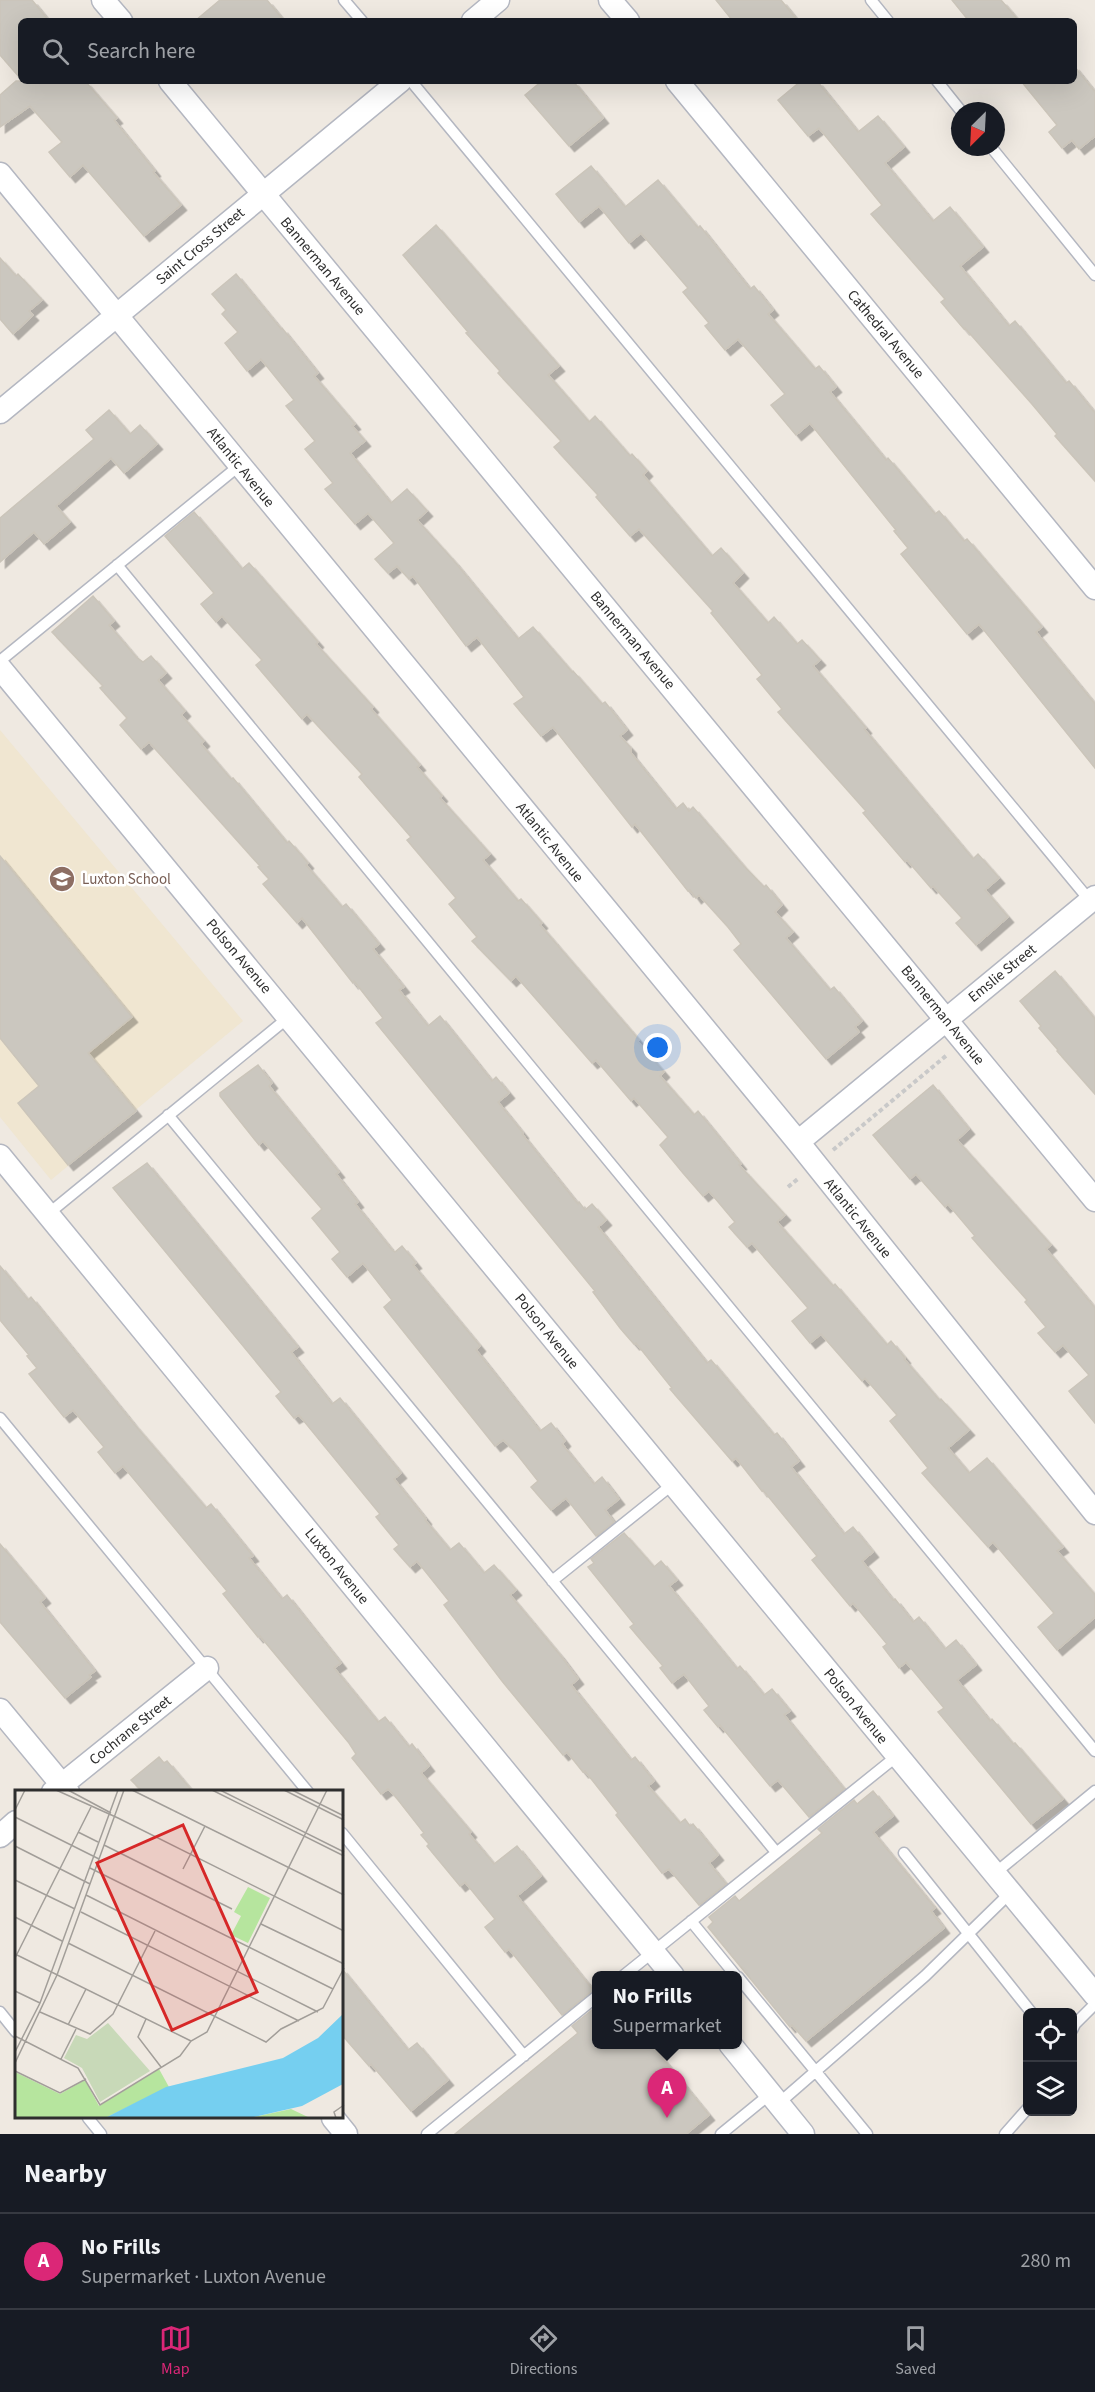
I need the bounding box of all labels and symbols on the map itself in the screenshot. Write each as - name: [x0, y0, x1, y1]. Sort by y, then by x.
- north arrow: [951, 102, 1005, 156]
- street label: Saint Cross Street: [151, 203, 249, 290]
- street label: Bannerman Avenue: [275, 213, 370, 320]
- street label: Cathedral Avenue: [842, 285, 929, 383]
- street label: Atlantic Avenue: [202, 423, 279, 512]
- street label: Bannerman Avenue: [585, 587, 680, 694]
- street label: Atlantic Avenue: [511, 798, 588, 887]
- school or university icon: Luxton School: [47, 864, 77, 894]
- place label: Luxton School: [82, 869, 171, 890]
- street label: Polson Avenue: [201, 914, 276, 998]
- street label: Emslie Street: [964, 939, 1041, 1007]
- street label: Bannerman Avenue: [896, 961, 989, 1070]
- your location: [643, 1033, 672, 1062]
- street label: Atlantic Avenue: [819, 1174, 896, 1263]
- street label: Polson Avenue: [510, 1289, 584, 1374]
- street label: Luxton Avenue: [299, 1524, 374, 1609]
- street label: Polson Avenue: [819, 1664, 893, 1749]
- street label: Cochrane Street: [85, 1691, 176, 1770]
- inset map: [15, 1790, 344, 2119]
- pin: A: [648, 2068, 686, 2118]

